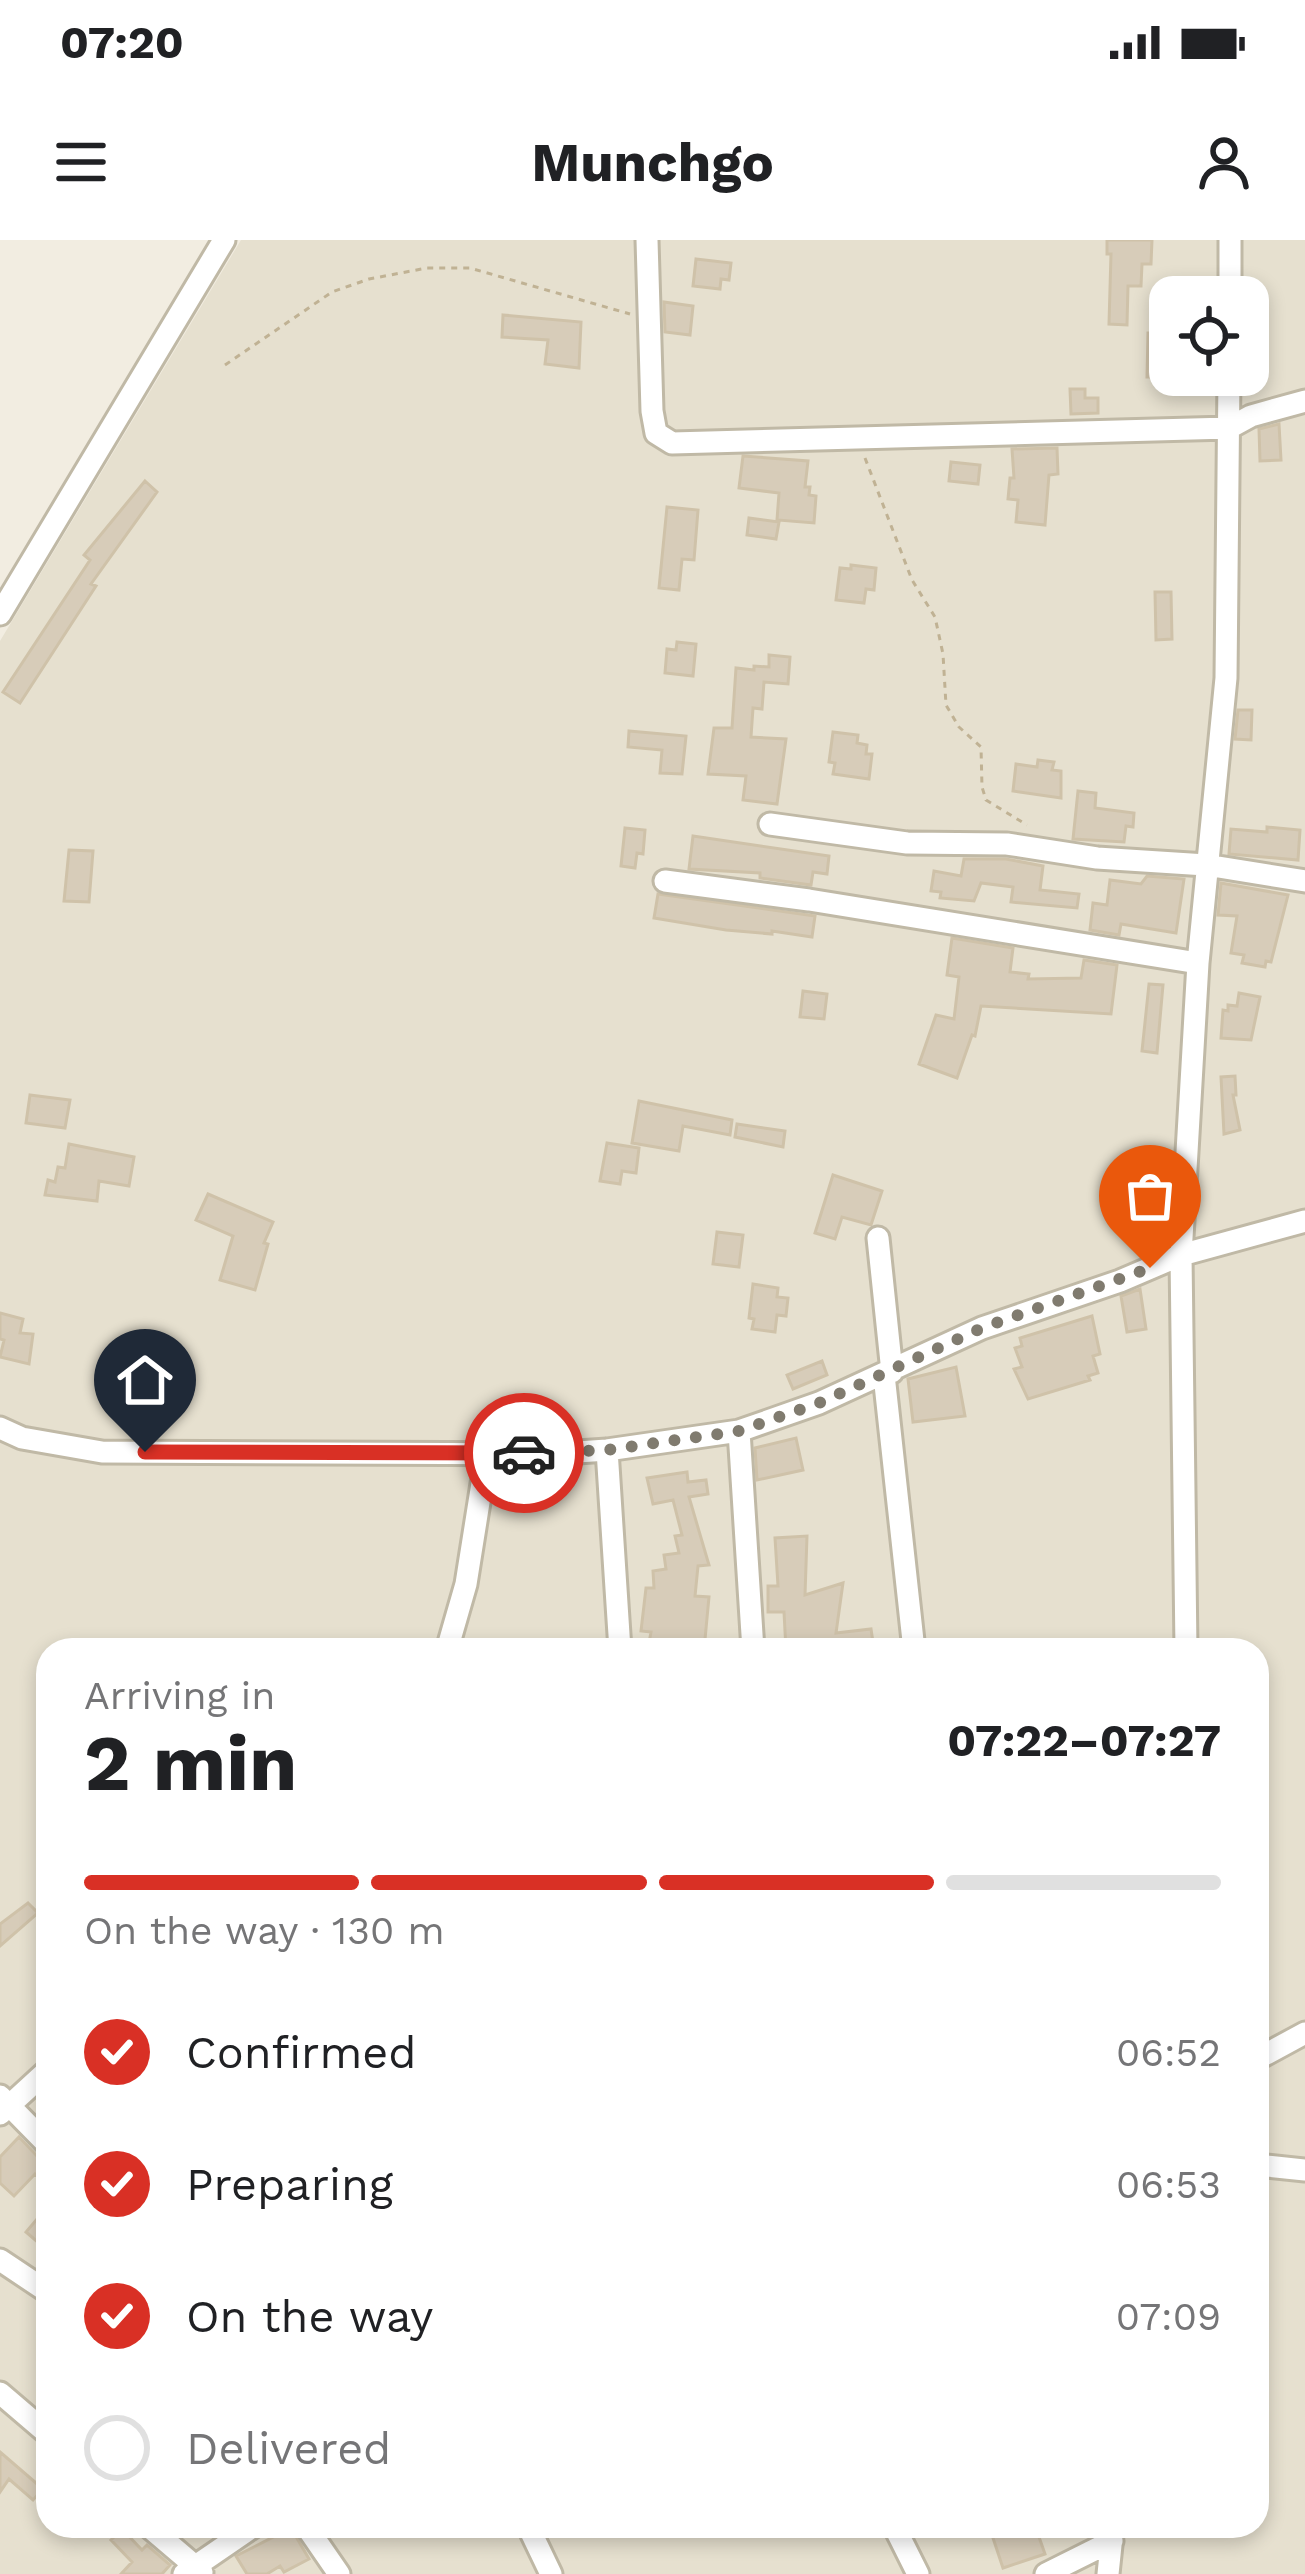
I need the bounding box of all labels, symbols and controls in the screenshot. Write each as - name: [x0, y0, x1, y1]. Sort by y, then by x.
- text: 07:20: [60, 16, 184, 69]
- icon: menu: [48, 129, 114, 195]
- icon: person: [1191, 129, 1257, 195]
- text: Munchgo: [531, 131, 774, 194]
- map controls: [1149, 276, 1269, 396]
- button: locate: [1149, 276, 1269, 396]
- pin: [1099, 1145, 1201, 1268]
- icon: bag: [1117, 1163, 1183, 1229]
- pin: [94, 1329, 196, 1452]
- icon: home: [112, 1347, 178, 1413]
- courier: [464, 1393, 584, 1513]
- icon: car: [491, 1420, 557, 1486]
- text: Arriving in: [84, 1673, 275, 1718]
- text: 07:22–07:27: [947, 1714, 1221, 1767]
- text: 2 min: [84, 1717, 297, 1809]
- text: On the way · 130 m: [84, 1908, 445, 1953]
- icon: check: [84, 2019, 150, 2085]
- text: Confirmed: [186, 2026, 417, 2079]
- text: 06:52: [1116, 2030, 1221, 2075]
- icon: check: [84, 2151, 150, 2217]
- text: Preparing: [186, 2158, 393, 2211]
- text: 06:53: [1116, 2162, 1221, 2207]
- icon: check: [84, 2283, 150, 2349]
- text: On the way: [186, 2290, 433, 2343]
- text: 07:09: [1116, 2294, 1221, 2339]
- text: Delivered: [186, 2422, 391, 2475]

